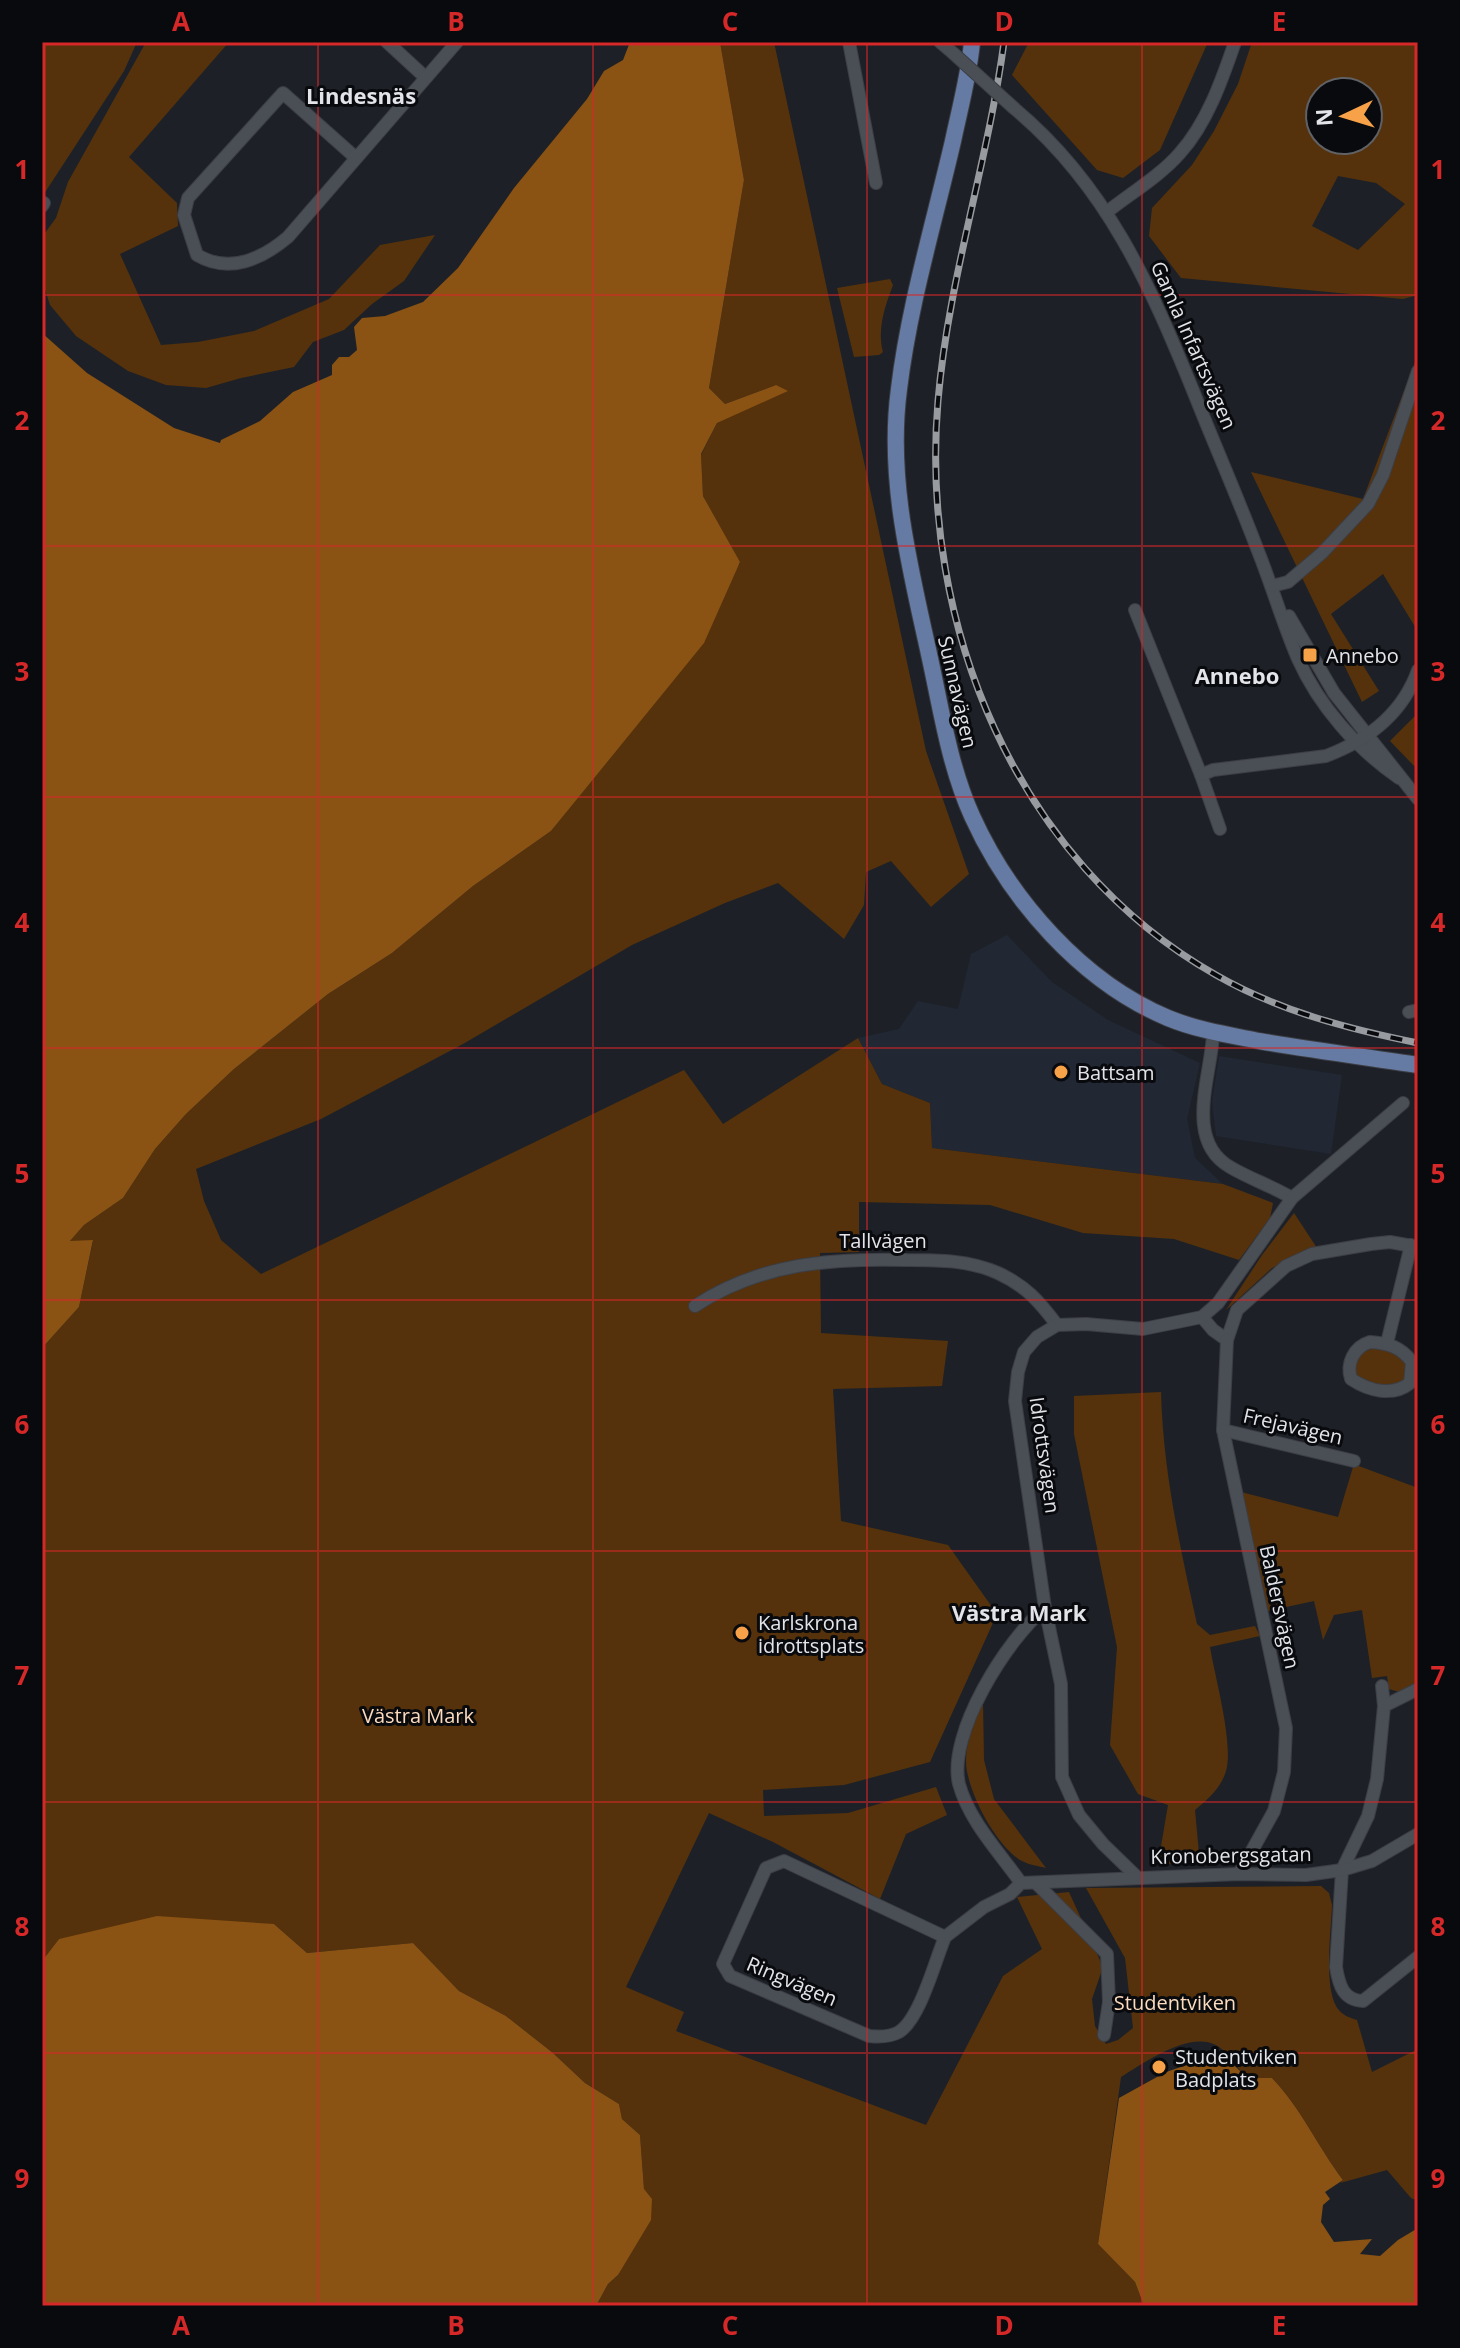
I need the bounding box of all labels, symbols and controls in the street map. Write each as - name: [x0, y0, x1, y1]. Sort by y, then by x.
- text: A: [172, 3, 190, 39]
- text: B: [447, 3, 465, 39]
- text: C: [722, 3, 738, 39]
- text: D: [994, 3, 1014, 39]
- text: E: [1272, 3, 1286, 39]
- north arrow: [1304, 76, 1384, 156]
- district label: Lindesnäs: [306, 80, 416, 110]
- text: N: [1307, 107, 1339, 127]
- text: 1: [15, 151, 29, 187]
- text: 1: [1431, 151, 1445, 187]
- street label: Gamla Infartsvägen: [1145, 257, 1243, 433]
- text: 2: [15, 402, 30, 438]
- text: 2: [1431, 402, 1446, 438]
- street label: Sunnavägen: [932, 633, 984, 751]
- place label: Annebo: [1326, 642, 1399, 669]
- marker: Annebo: [1301, 646, 1319, 664]
- text: 3: [15, 653, 29, 689]
- text: 3: [1431, 653, 1445, 689]
- district label: Annebo: [1195, 660, 1279, 690]
- text: 4: [15, 904, 30, 940]
- text: 4: [1431, 904, 1446, 940]
- place label: Battsam: [1077, 1059, 1154, 1086]
- marker: Battsam: [1052, 1063, 1070, 1081]
- text: 5: [15, 1155, 29, 1191]
- text: 5: [1431, 1155, 1445, 1191]
- street label: Tallvägen: [839, 1227, 927, 1254]
- street label: Idrottsvägen: [1023, 1395, 1067, 1515]
- street label: Frejavägen: [1241, 1401, 1345, 1451]
- text: 6: [15, 1406, 30, 1442]
- text: 6: [1431, 1406, 1446, 1442]
- street label: Baldersvägen: [1254, 1543, 1306, 1671]
- district label: Västra Mark: [952, 1597, 1087, 1627]
- place label: Karlskrona idrottsplats: [758, 1609, 864, 1659]
- marker: Karlskrona idrottsplats: [733, 1624, 751, 1642]
- text: 7: [15, 1657, 30, 1693]
- text: 7: [1431, 1657, 1446, 1693]
- park label: Västra Mark: [362, 1702, 474, 1729]
- street label: Kronobergsgatan: [1150, 1840, 1312, 1870]
- text: 8: [15, 1908, 29, 1944]
- text: 8: [1431, 1908, 1445, 1944]
- street label: Ringvägen: [743, 1950, 841, 2012]
- park label: Studentviken: [1114, 1989, 1236, 2016]
- place label: Studentviken Badplats: [1175, 2043, 1297, 2093]
- marker: Studentviken Badplats: [1150, 2058, 1168, 2076]
- text: 9: [15, 2160, 29, 2196]
- text: 9: [1431, 2160, 1445, 2196]
- text: A: [172, 2307, 190, 2343]
- text: B: [447, 2307, 465, 2343]
- text: C: [722, 2307, 738, 2343]
- text: D: [994, 2307, 1014, 2343]
- text: E: [1272, 2307, 1286, 2343]

